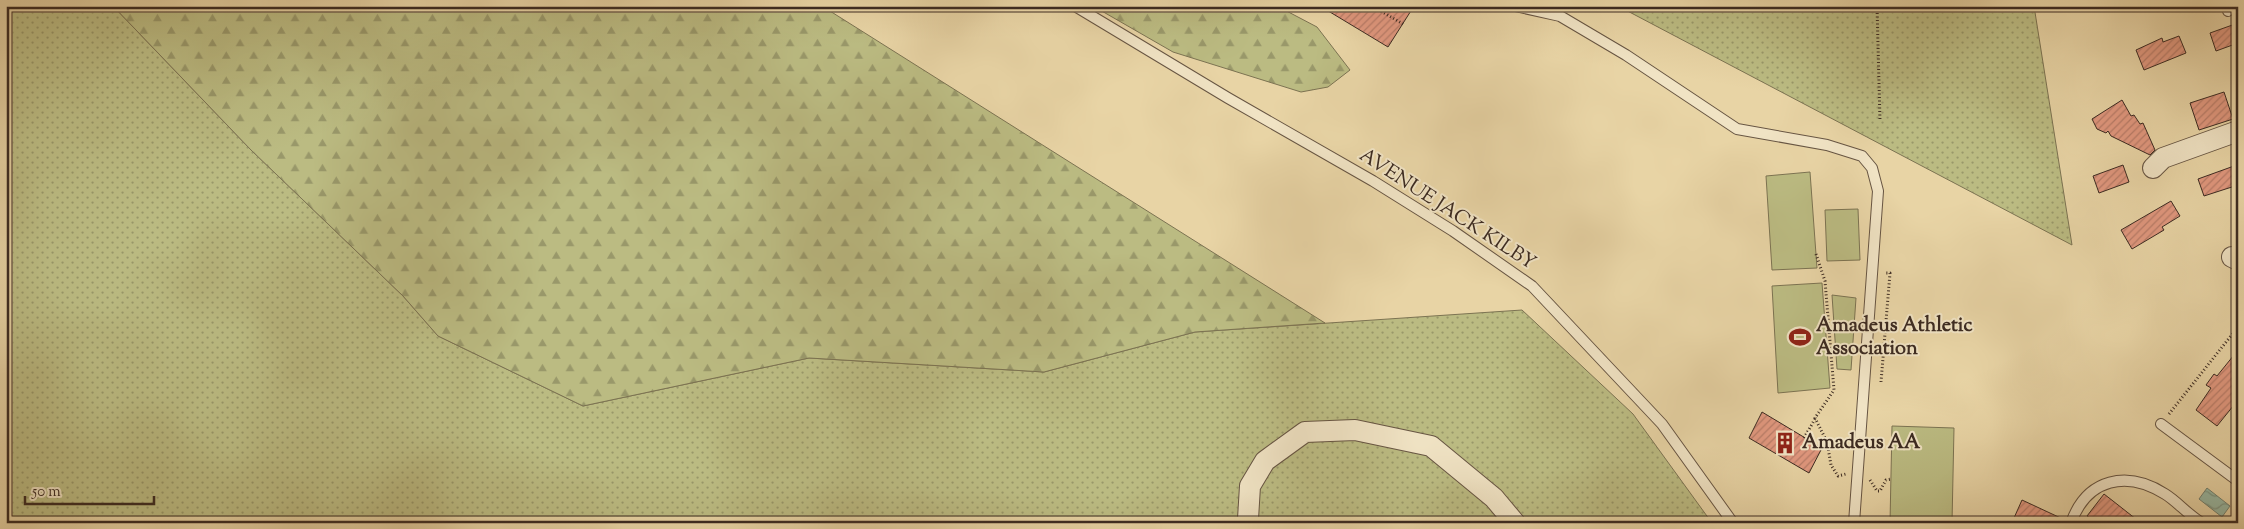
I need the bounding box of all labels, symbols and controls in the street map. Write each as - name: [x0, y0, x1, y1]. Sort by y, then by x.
- street label: AVENUE JACK KILBY: [1353, 142, 1541, 278]
- place label: Amadeus Athletic Association: [1816, 312, 1972, 364]
- sports icon: Amadeus Athletic Association: [1787, 324, 1813, 350]
- place label: Amadeus AA: [1802, 429, 1921, 458]
- building icon: Amadeus AA: [1772, 430, 1798, 456]
- scale bar: [25, 474, 154, 506]
- text: 50 m: [31, 482, 61, 503]

